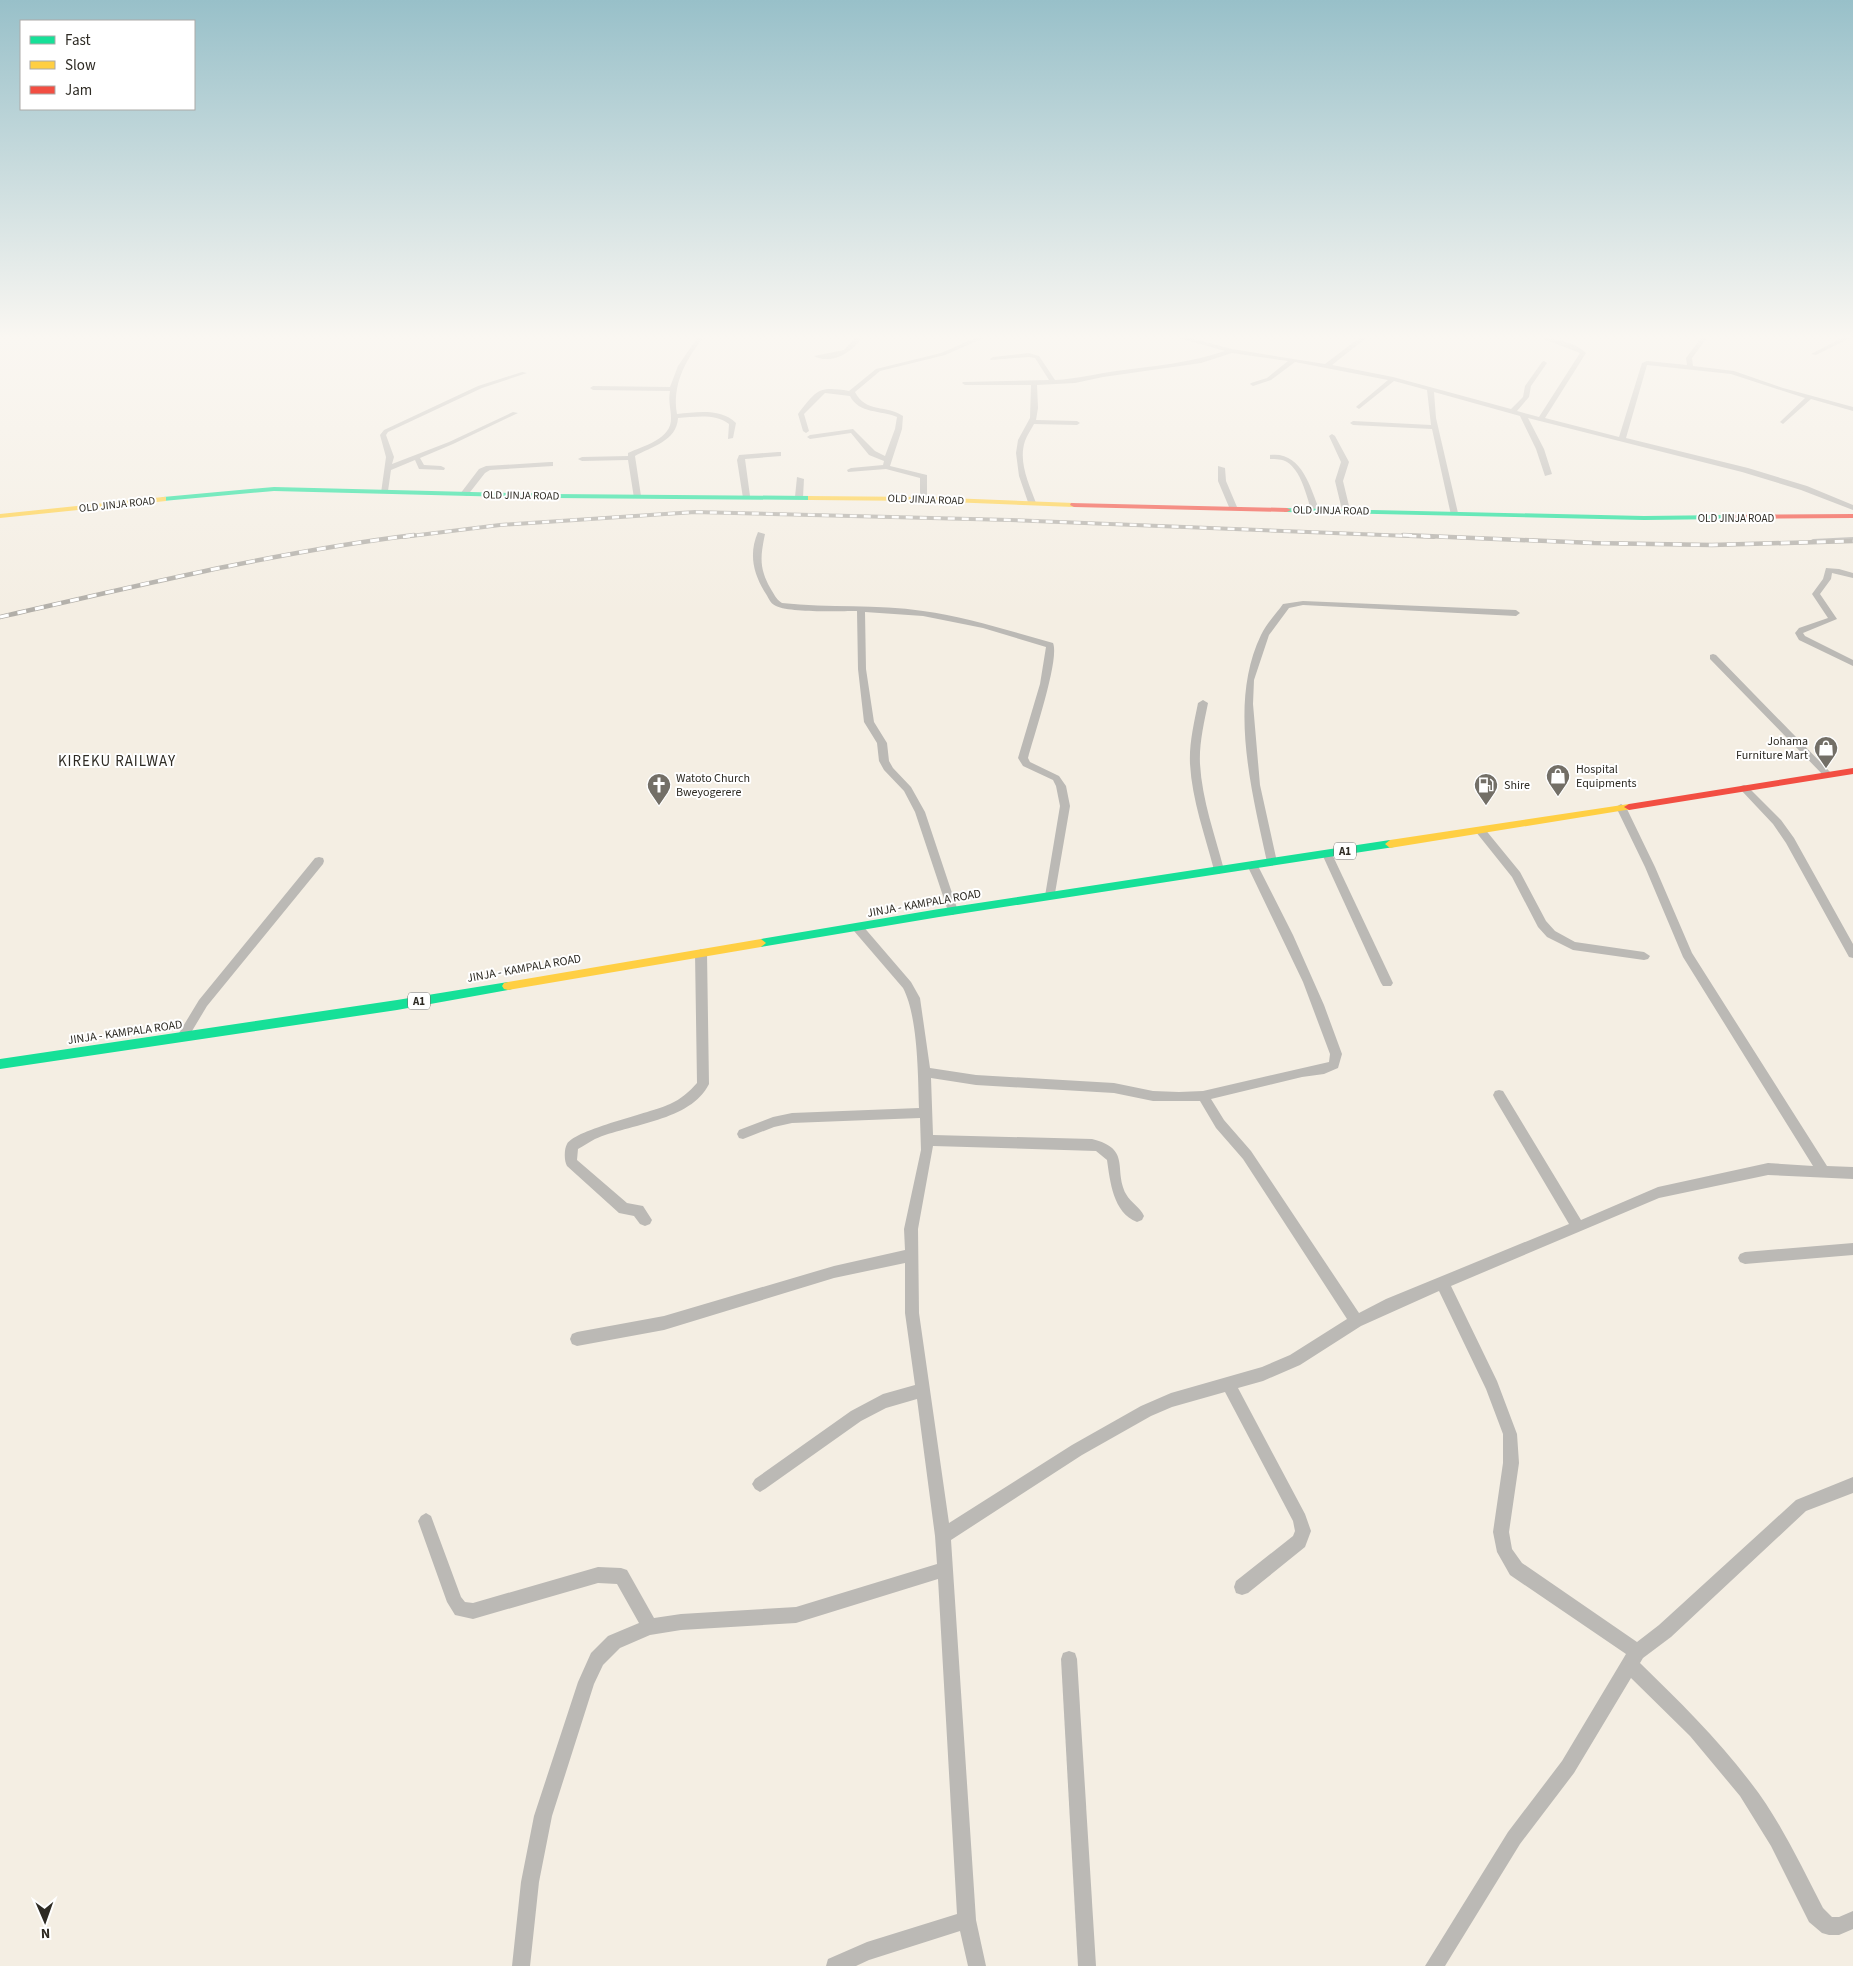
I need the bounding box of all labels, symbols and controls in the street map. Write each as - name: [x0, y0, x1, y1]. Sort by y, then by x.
- legend: [20, 20, 195, 110]
- text: Fast: [65, 30, 91, 51]
- text: Slow: [65, 55, 96, 76]
- text: Jam: [65, 80, 92, 101]
- street label: OLD JINJA ROAD: [483, 487, 560, 504]
- street label: OLD JINJA ROAD: [887, 491, 965, 508]
- street label: OLD JINJA ROAD: [78, 493, 156, 516]
- street label: OLD JINJA ROAD: [1293, 502, 1370, 519]
- street label: OLD JINJA ROAD: [1698, 511, 1774, 526]
- place label: Johama Furniture Mart: [1736, 733, 1808, 764]
- shop icon: Johama Furniture Mart: [1813, 735, 1839, 769]
- district label: KIREKU RAILWAY: [58, 751, 176, 772]
- place label: Hospital Equipments: [1576, 761, 1636, 792]
- shop icon: Hospital Equipments: [1545, 763, 1571, 797]
- place label: Watoto Church Bweyogerere: [676, 770, 750, 801]
- church icon: Watoto Church Bweyogerere: [646, 772, 672, 806]
- fuel station icon: Shire: [1473, 772, 1499, 806]
- place label: Shire: [1504, 777, 1530, 794]
- road number: A1: [1334, 842, 1356, 859]
- street label: JINJA - KAMPALA ROAD: [866, 885, 983, 922]
- street label: JINJA - KAMPALA ROAD: [466, 950, 583, 987]
- road number: A1: [408, 992, 430, 1009]
- street label: JINJA - KAMPALA ROAD: [67, 1016, 184, 1049]
- north arrow: [20, 1896, 70, 1946]
- text: N: [40, 1923, 50, 1943]

